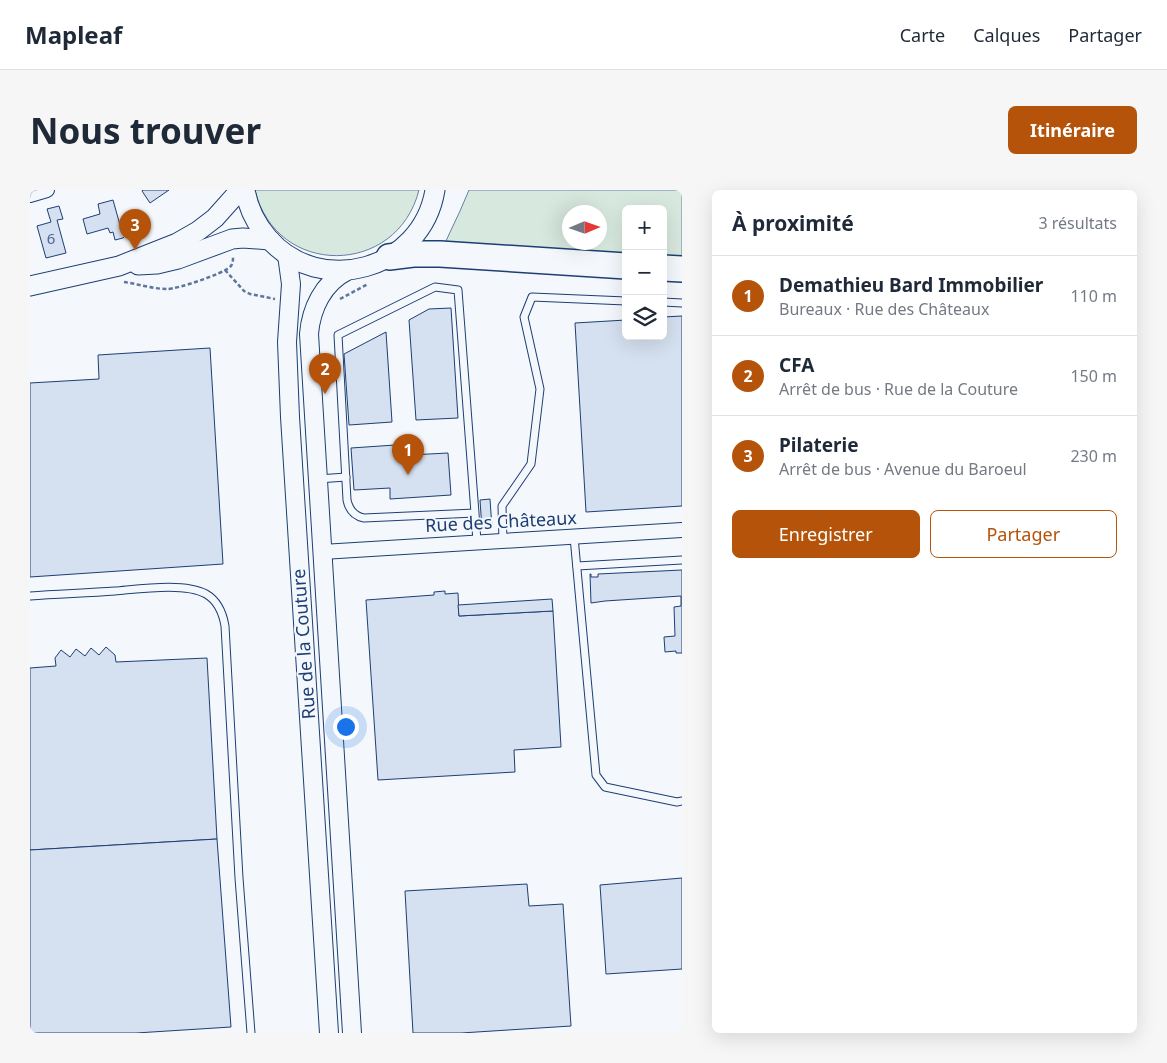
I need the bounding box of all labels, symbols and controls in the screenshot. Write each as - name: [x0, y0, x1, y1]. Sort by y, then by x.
- text: Mapleaf: [25, 18, 122, 51]
- text: Carte: [900, 23, 945, 47]
- text: Calques: [973, 23, 1040, 47]
- text: Partager: [1068, 23, 1142, 47]
- button: Itinéraire: [1008, 106, 1137, 154]
- text: Nous trouver: [30, 107, 261, 154]
- north arrow: [562, 205, 607, 250]
- map controls: [622, 205, 667, 340]
- button: +: [622, 205, 667, 250]
- pin: 3: [119, 209, 151, 250]
- text: À proximité: [732, 209, 854, 237]
- text: 3 résultats: [1039, 212, 1117, 234]
- house number: 6: [47, 228, 55, 248]
- button: −: [622, 250, 667, 295]
- text: Demathieu Bard Immobilier: [779, 272, 1043, 298]
- text: 1: [743, 285, 753, 307]
- text: 110 m: [1070, 285, 1117, 307]
- button: layers: [622, 295, 667, 340]
- text: Bureaux · Rue des Châteaux: [779, 298, 989, 320]
- text: CFA: [779, 352, 814, 378]
- pin: 2: [309, 353, 341, 394]
- text: 2: [743, 365, 753, 387]
- text: 150 m: [1070, 365, 1117, 387]
- text: Arrêt de bus · Rue de la Couture: [779, 378, 1018, 400]
- text: Pilaterie: [779, 432, 859, 458]
- pin: 1: [392, 434, 424, 475]
- text: 3: [743, 445, 753, 467]
- text: 230 m: [1070, 445, 1117, 467]
- text: Arrêt de bus · Avenue du Baroeul: [779, 458, 1027, 480]
- street label: Rue des Châteaux: [425, 505, 578, 537]
- button: Enregistrer: [732, 510, 920, 558]
- button: Partager: [930, 510, 1117, 558]
- street label: Rue de la Couture: [286, 568, 320, 720]
- your location: [333, 714, 359, 740]

